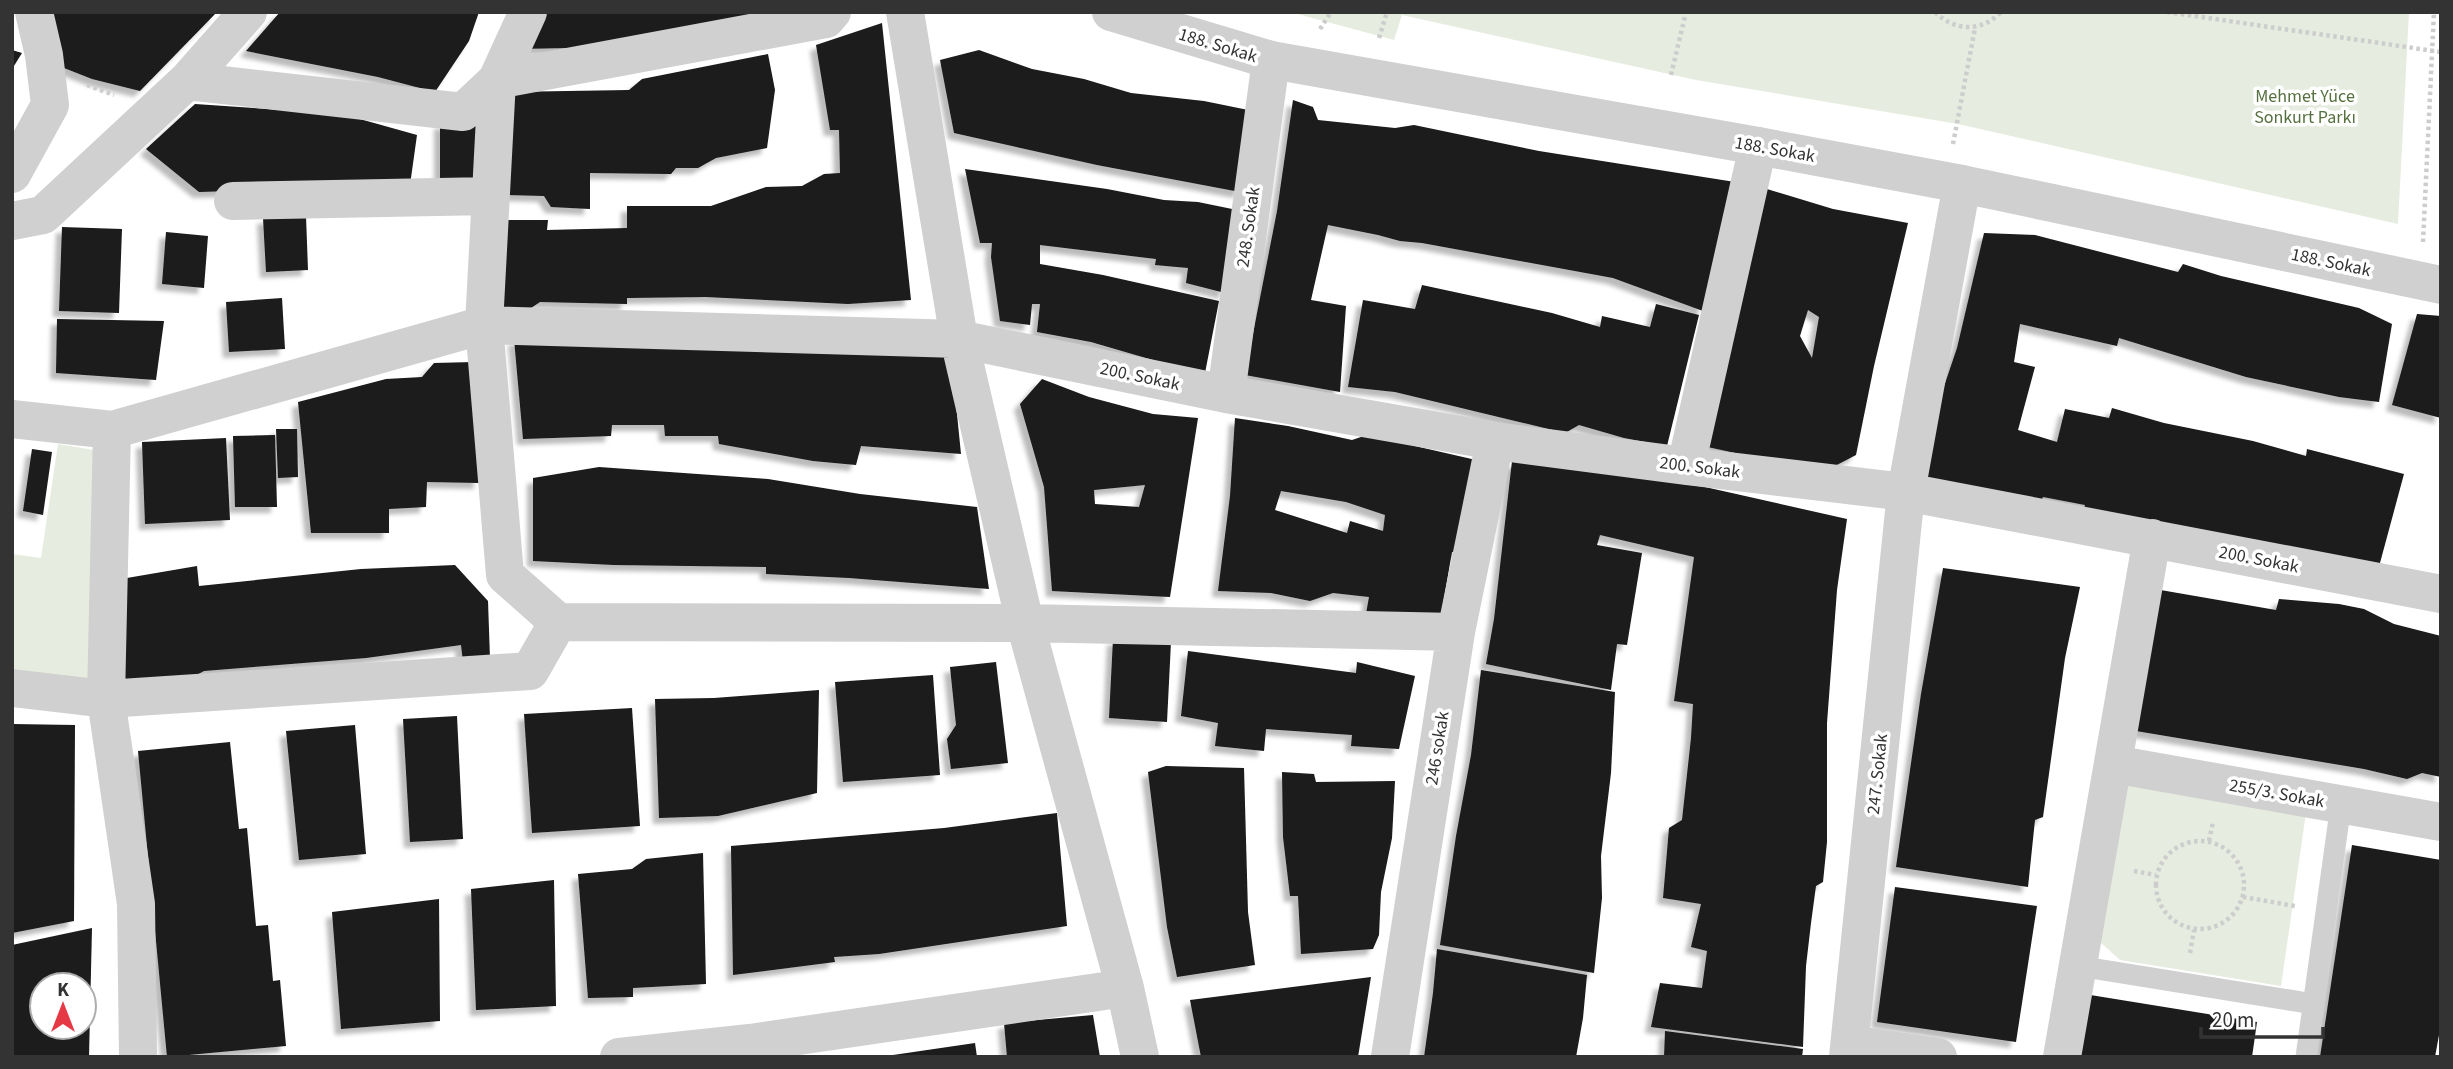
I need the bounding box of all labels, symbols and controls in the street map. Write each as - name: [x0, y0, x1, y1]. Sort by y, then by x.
- street label: 188. Sokak: [1175, 22, 1260, 69]
- park label: Mehmet Yüce Sonkurt Parkı: [2254, 84, 2356, 130]
- street label: 188. Sokak: [1733, 130, 1817, 169]
- street label: 248. Sokak: [1230, 185, 1267, 269]
- street label: 188. Sokak: [2289, 242, 2373, 283]
- street label: 200. Sokak: [1098, 356, 1182, 397]
- street label: 200. Sokak: [1658, 450, 1742, 485]
- street label: 200. Sokak: [2217, 539, 2301, 580]
- street label: 246 sokak: [1419, 709, 1456, 787]
- street label: 247. Sokak: [1861, 732, 1894, 816]
- street label: 255/3. Sokak: [2227, 773, 2327, 814]
- north arrow: [28, 971, 98, 1041]
- text: K: [57, 977, 69, 1004]
- scale bar: [2201, 996, 2324, 1040]
- text: 20 m: [2212, 1005, 2254, 1035]

